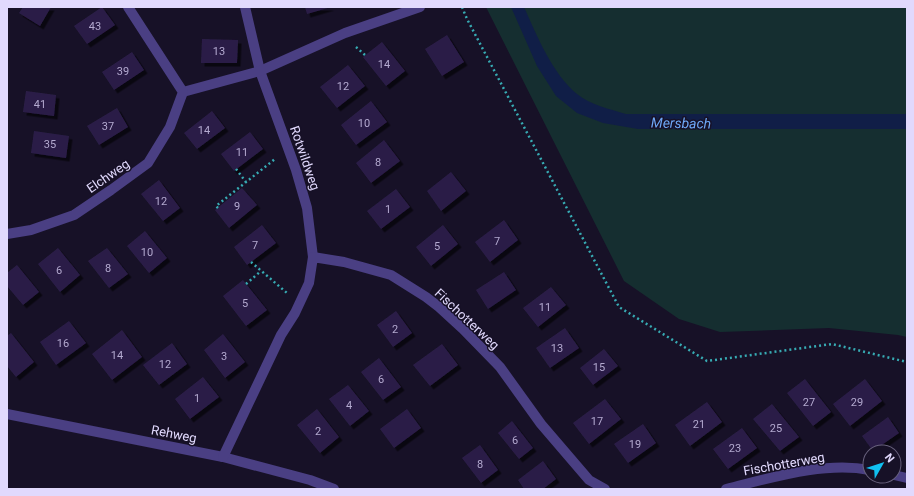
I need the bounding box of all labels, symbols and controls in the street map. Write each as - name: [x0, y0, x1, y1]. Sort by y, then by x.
- house number: 43: [89, 20, 101, 33]
- house number: 13: [213, 45, 225, 58]
- house number: 14: [378, 58, 390, 71]
- house number: 39: [117, 65, 129, 78]
- house number: 12: [337, 80, 349, 93]
- house number: 41: [34, 98, 46, 111]
- water label: Mersbach: [651, 114, 711, 132]
- house number: 10: [358, 117, 370, 130]
- house number: 37: [102, 120, 114, 133]
- house number: 14: [198, 124, 210, 137]
- street label: Rotwildweg: [287, 124, 323, 192]
- house number: 35: [44, 138, 56, 151]
- house number: 11: [236, 146, 248, 159]
- street label: Elchweg: [84, 156, 132, 196]
- house number: 8: [375, 156, 381, 169]
- house number: 12: [155, 195, 167, 208]
- house number: 9: [234, 200, 240, 213]
- house number: 1: [385, 203, 391, 216]
- house number: 7: [494, 235, 500, 248]
- house number: 7: [252, 239, 258, 252]
- house number: 5: [434, 240, 440, 253]
- house number: 10: [141, 246, 153, 259]
- house number: 8: [105, 262, 111, 275]
- house number: 6: [56, 264, 62, 277]
- street label: Fischotterweg: [432, 285, 502, 353]
- house number: 5: [242, 297, 248, 310]
- house number: 11: [539, 301, 551, 314]
- house number: 2: [392, 323, 398, 336]
- house number: 16: [57, 337, 69, 350]
- house number: 13: [551, 342, 563, 355]
- house number: 14: [111, 349, 123, 362]
- house number: 3: [221, 350, 227, 363]
- house number: 12: [159, 358, 171, 371]
- house number: 15: [593, 361, 605, 374]
- house number: 6: [378, 373, 384, 386]
- house number: 1: [194, 392, 200, 405]
- house number: 27: [803, 396, 815, 409]
- house number: 29: [851, 396, 863, 409]
- house number: 4: [346, 399, 352, 412]
- house number: 17: [591, 415, 603, 428]
- house number: 21: [693, 418, 705, 431]
- street label: Rehweg: [150, 422, 198, 446]
- house number: 25: [770, 422, 782, 435]
- house number: 2: [315, 425, 321, 438]
- house number: 6: [512, 434, 518, 447]
- house number: 19: [629, 438, 641, 451]
- house number: 23: [729, 442, 741, 455]
- north arrow: [862, 444, 902, 484]
- street label: Fischotterweg: [742, 449, 826, 479]
- text: N: [882, 451, 897, 465]
- house number: 8: [477, 458, 483, 471]

